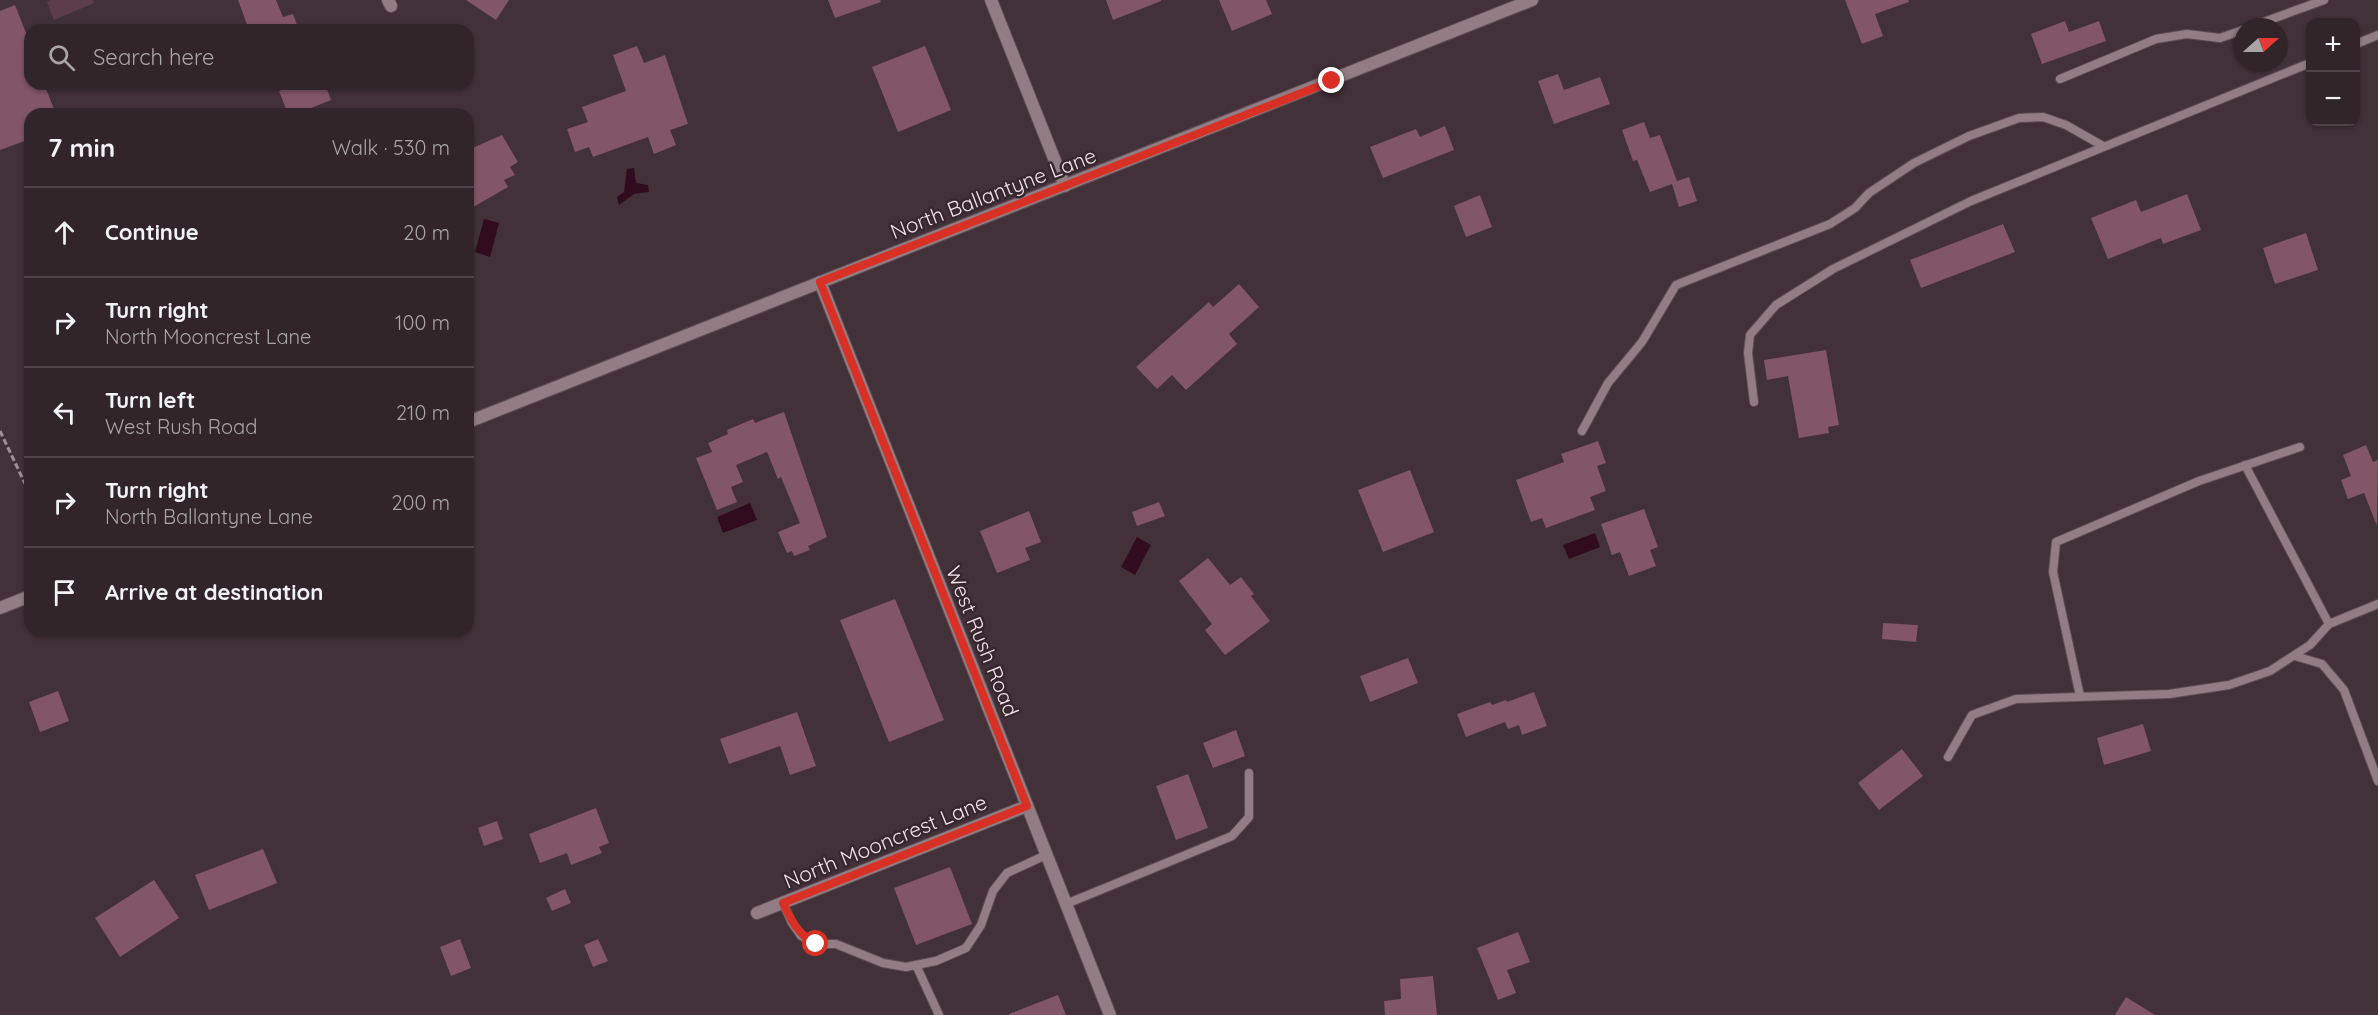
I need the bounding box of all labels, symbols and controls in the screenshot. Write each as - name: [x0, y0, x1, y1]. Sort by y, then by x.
- north arrow: [2234, 18, 2288, 72]
- map controls: [2306, 18, 2360, 126]
- button: +: [2306, 18, 2360, 72]
- search box: [24, 24, 474, 90]
- icon: search: [45, 41, 78, 74]
- text: Search here: [93, 43, 214, 71]
- route end: [1318, 67, 1344, 93]
- button: −: [2306, 72, 2360, 126]
- text: 7 min: [48, 131, 115, 164]
- text: Walk · 530 m: [332, 135, 450, 160]
- street label: North Ballantyne Lane: [886, 142, 1100, 244]
- icon: ahead: [48, 216, 81, 249]
- text: Continue: [105, 218, 199, 246]
- text: 20 m: [403, 220, 450, 245]
- text: Turn right: [105, 296, 209, 324]
- icon: right: [48, 306, 81, 339]
- text: 100 m: [395, 310, 450, 335]
- text: North Mooncrest Lane: [105, 324, 311, 349]
- text: Turn left: [105, 386, 195, 414]
- icon: left: [48, 396, 81, 429]
- text: 210 m: [396, 400, 450, 425]
- text: West Rush Road: [105, 414, 257, 439]
- text: Turn right: [105, 476, 209, 504]
- icon: right: [48, 486, 81, 519]
- text: 200 m: [391, 490, 450, 515]
- text: North Ballantyne Lane: [105, 504, 313, 529]
- street label: West Rush Road: [941, 562, 1025, 720]
- icon: arrive: [48, 576, 81, 609]
- text: Arrive at destination: [105, 578, 323, 606]
- street label: North Mooncrest Lane: [780, 788, 990, 894]
- route start: [802, 930, 828, 956]

